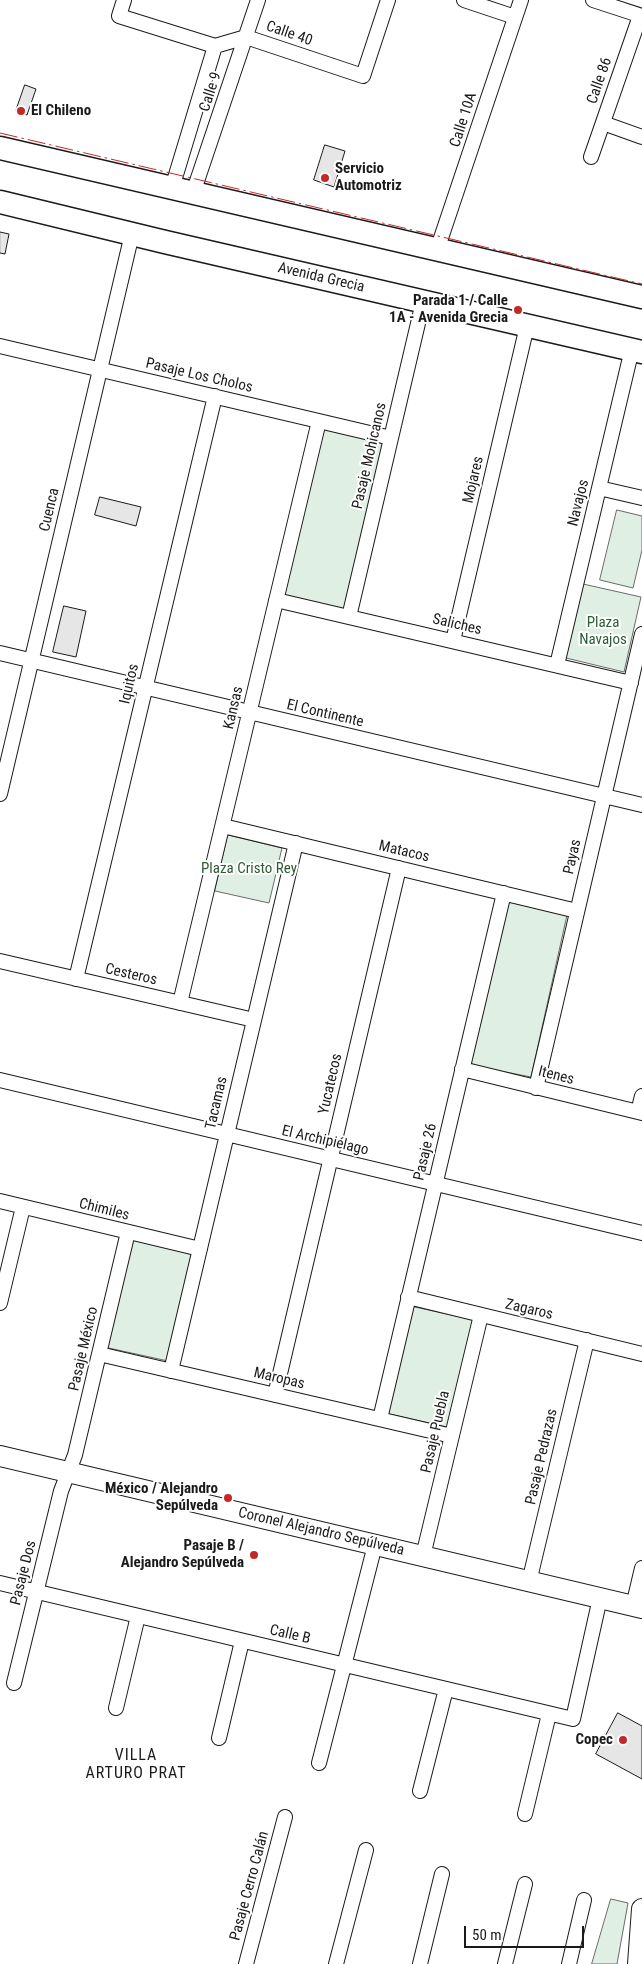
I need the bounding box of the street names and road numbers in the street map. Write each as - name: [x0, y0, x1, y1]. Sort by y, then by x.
- street label: Calle 40: [263, 18, 315, 50]
- street label: Calle 86: [584, 55, 616, 107]
- street label: Calle 9: [196, 70, 226, 114]
- street label: Calle 10A: [447, 90, 481, 150]
- street label: Avenida Grecia: [276, 259, 366, 297]
- street label: Pasaje Los Cholos: [144, 355, 254, 397]
- street label: Pasaje Mohicanos: [349, 401, 391, 511]
- street label: Mojares: [460, 455, 488, 505]
- street label: Navajos: [565, 478, 593, 528]
- street label: Cuenca: [36, 486, 64, 534]
- street label: Saliches: [431, 611, 483, 639]
- street label: Iquitos: [117, 662, 143, 706]
- street label: Kansas: [220, 685, 248, 731]
- street label: El Continente: [285, 696, 365, 732]
- street label: Matacos: [377, 837, 431, 867]
- street label: Payas: [560, 838, 586, 876]
- street label: Cesteros: [103, 960, 159, 990]
- street label: Yucatecos: [315, 1052, 347, 1116]
- street label: Itenes: [536, 1063, 576, 1089]
- street label: Tacamas: [202, 1075, 232, 1131]
- street label: El Archipiélago: [280, 1122, 370, 1160]
- street label: Pasaje 26: [411, 1122, 441, 1182]
- street label: Chimiles: [77, 1195, 131, 1225]
- street label: Zagaros: [503, 1296, 555, 1324]
- street label: Pasaje México: [66, 1305, 102, 1393]
- street label: Maropas: [252, 1364, 306, 1394]
- street label: Pasaje Puebla: [418, 1389, 454, 1475]
- street label: Pasaje Pedrazas: [522, 1407, 562, 1507]
- street label: Coronel Alejandro Sepúlveda: [236, 1504, 406, 1560]
- street label: Pasaje Dos: [7, 1539, 41, 1607]
- street label: Calle B: [268, 1622, 312, 1648]
- street label: Pasaje Cerro Calán: [227, 1829, 273, 1943]

